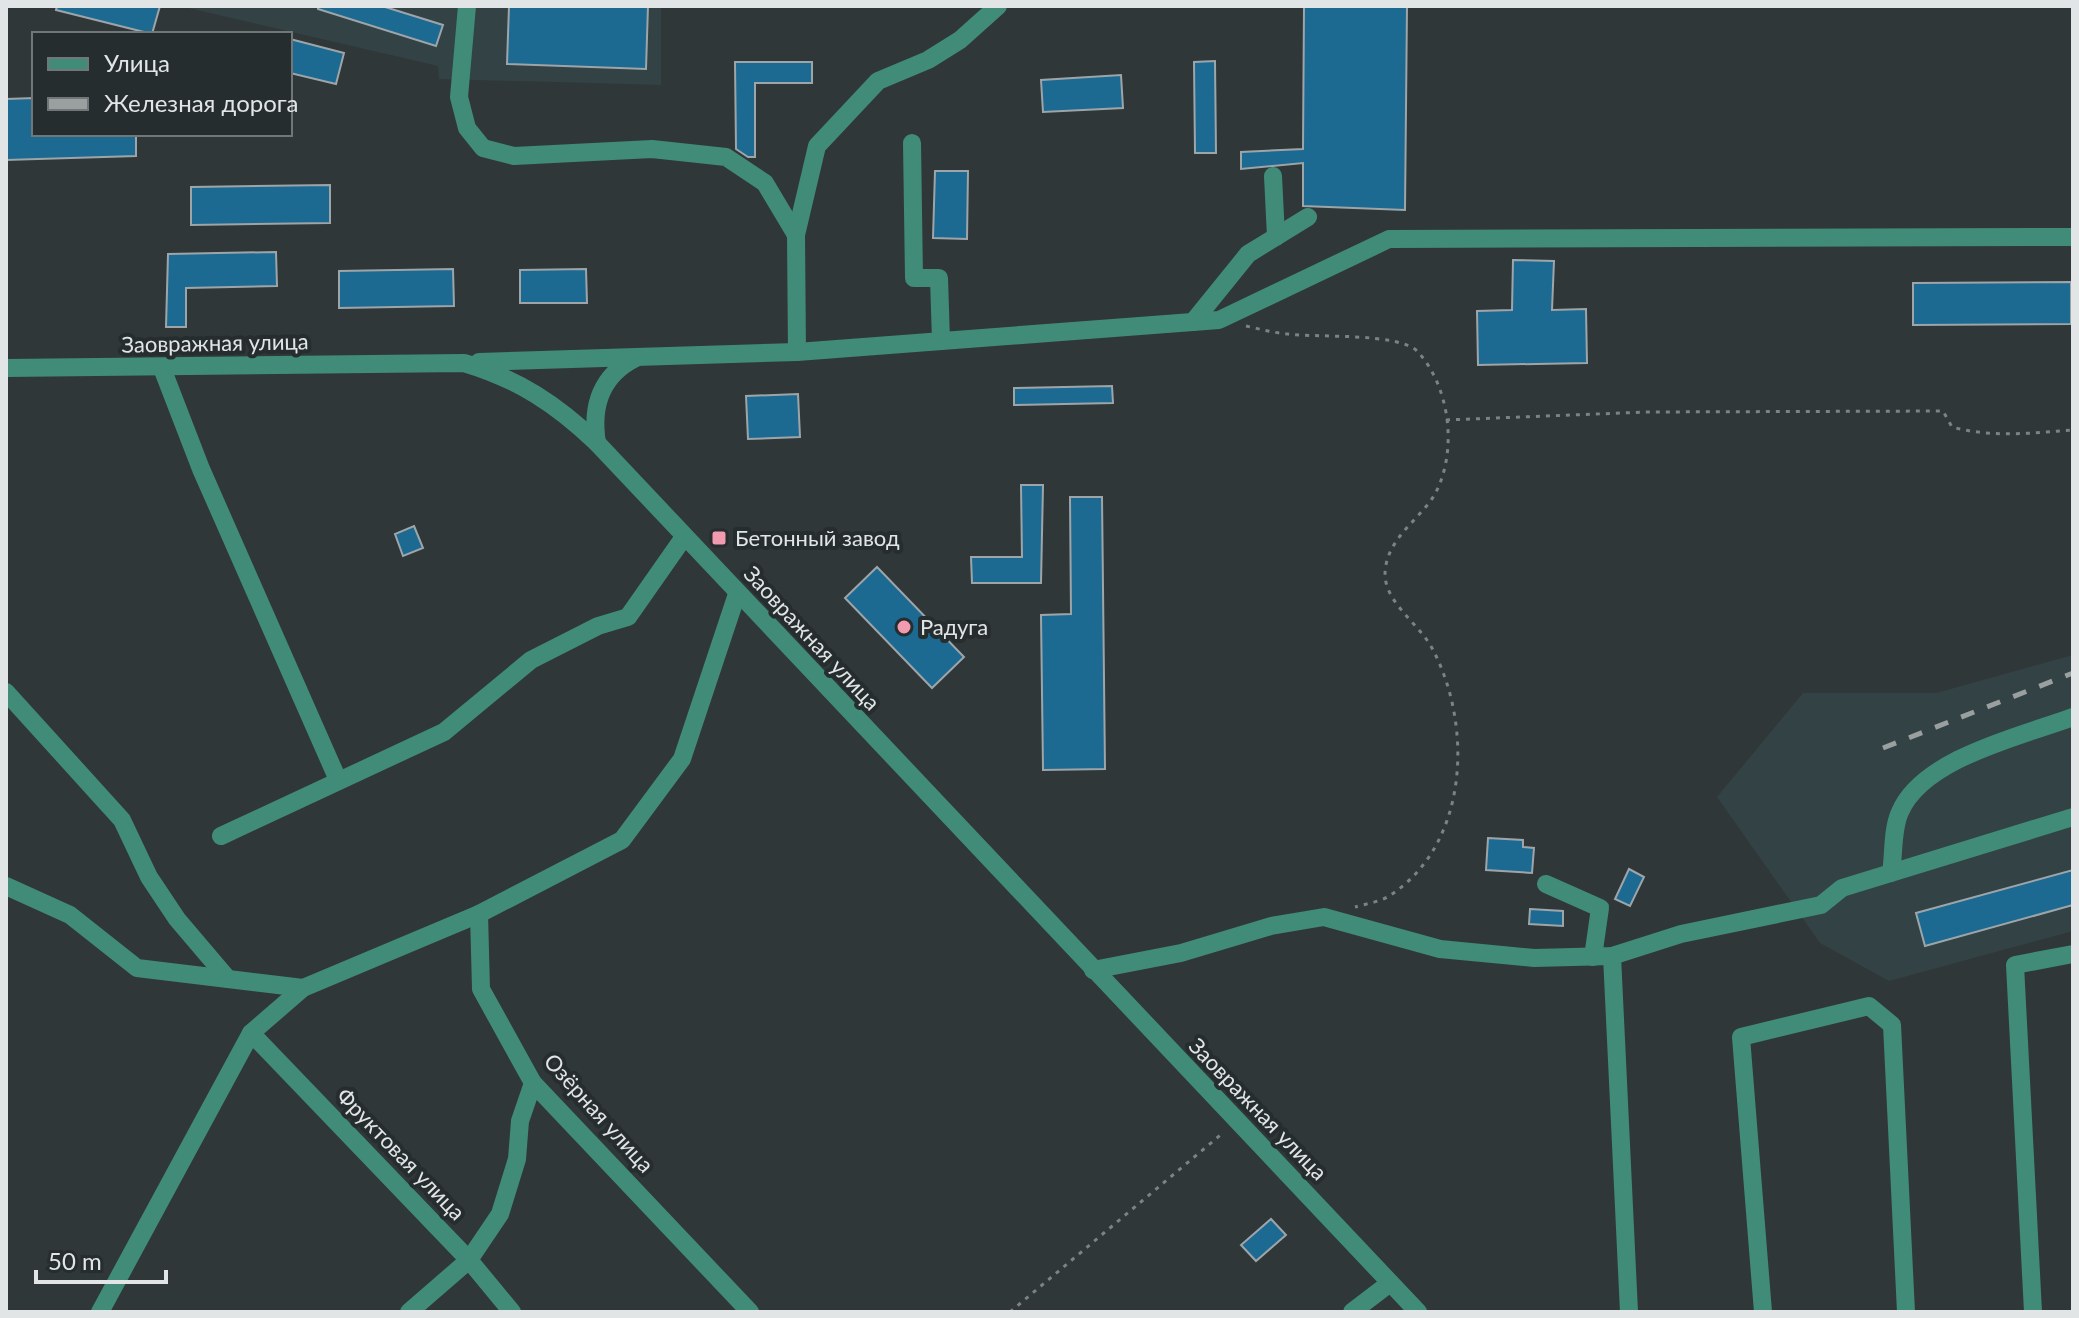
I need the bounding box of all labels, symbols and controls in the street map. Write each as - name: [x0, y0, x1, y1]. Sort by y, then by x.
- legend: [32, 32, 292, 136]
- text: Улица: [104, 48, 170, 77]
- text: Железная дорога: [104, 88, 299, 117]
- street label: Заовражная улица: [121, 327, 309, 358]
- place label: Бетонный завод: [735, 524, 900, 551]
- marker: Бетонный завод: [710, 529, 728, 547]
- street label: Заовражная улица: [739, 560, 886, 715]
- place label: Радуга: [920, 613, 988, 640]
- marker: Радуга: [895, 618, 913, 636]
- street label: Заовражная улица: [1184, 1032, 1333, 1185]
- street label: Озёрная улица: [539, 1048, 660, 1178]
- street label: Фруктовая улица: [331, 1082, 471, 1225]
- scale bar: [36, 1234, 166, 1284]
- text: 50 m: [48, 1246, 102, 1275]

